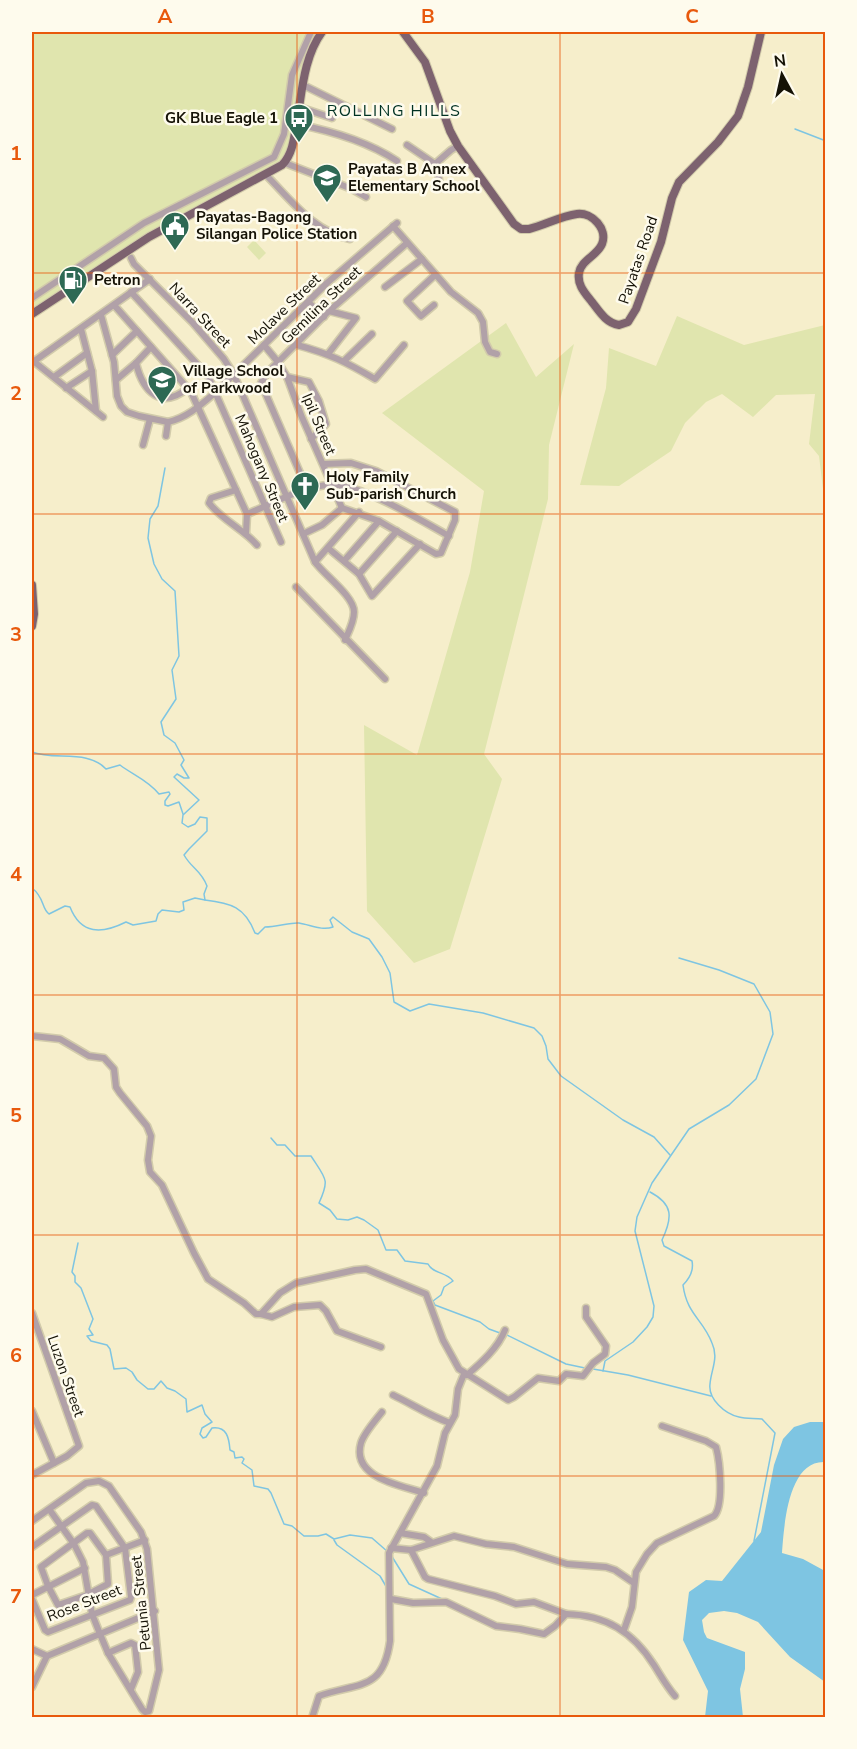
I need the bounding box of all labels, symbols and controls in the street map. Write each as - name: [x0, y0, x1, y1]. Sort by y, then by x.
- text: A: [158, 3, 173, 30]
- text: B: [421, 3, 435, 30]
- text: C: [685, 3, 699, 30]
- north arrow: [752, 45, 812, 105]
- text: N: [773, 49, 788, 73]
- district label: ROLLING HILLS: [327, 100, 461, 122]
- bus stop icon: GK Blue Eagle 1: [283, 102, 315, 144]
- place label: GK Blue Eagle 1: [165, 108, 278, 128]
- text: 1: [10, 140, 22, 167]
- place label: Payatas B Annex Elementary School: [348, 159, 480, 196]
- school or university icon: Payatas B Annex Elementary School: [311, 162, 343, 204]
- place label: Payatas-Bagong Silangan Police Station: [196, 207, 357, 244]
- public building icon: Payatas-Bagong Silangan Police Station: [159, 210, 191, 252]
- street label: Payatas Road: [614, 213, 662, 307]
- street label: Gemilina Street: [277, 261, 366, 348]
- fuel station icon: Petron: [57, 264, 89, 306]
- street label: Molave Street: [243, 269, 325, 349]
- place label: Petron: [94, 270, 140, 290]
- street label: Narra Street: [165, 278, 236, 353]
- place label: Village School of Parkwood: [182, 361, 284, 398]
- school or university icon: Village School of Parkwood: [146, 364, 178, 406]
- text: 2: [10, 380, 22, 407]
- street label: Ipil Street: [297, 390, 341, 459]
- street label: Mahogany Street: [230, 411, 294, 526]
- place label: Holy Family Sub-parish Church: [326, 467, 456, 504]
- church icon: Holy Family Sub-parish Church: [289, 470, 321, 512]
- text: 3: [10, 621, 22, 648]
- text: 4: [10, 861, 22, 888]
- text: 5: [10, 1102, 22, 1129]
- street label: Luzon Street: [43, 1333, 90, 1420]
- text: 6: [10, 1342, 22, 1369]
- street label: Petunia Street: [126, 1554, 156, 1652]
- street label: Rose Street: [44, 1579, 125, 1626]
- text: 7: [10, 1583, 22, 1610]

